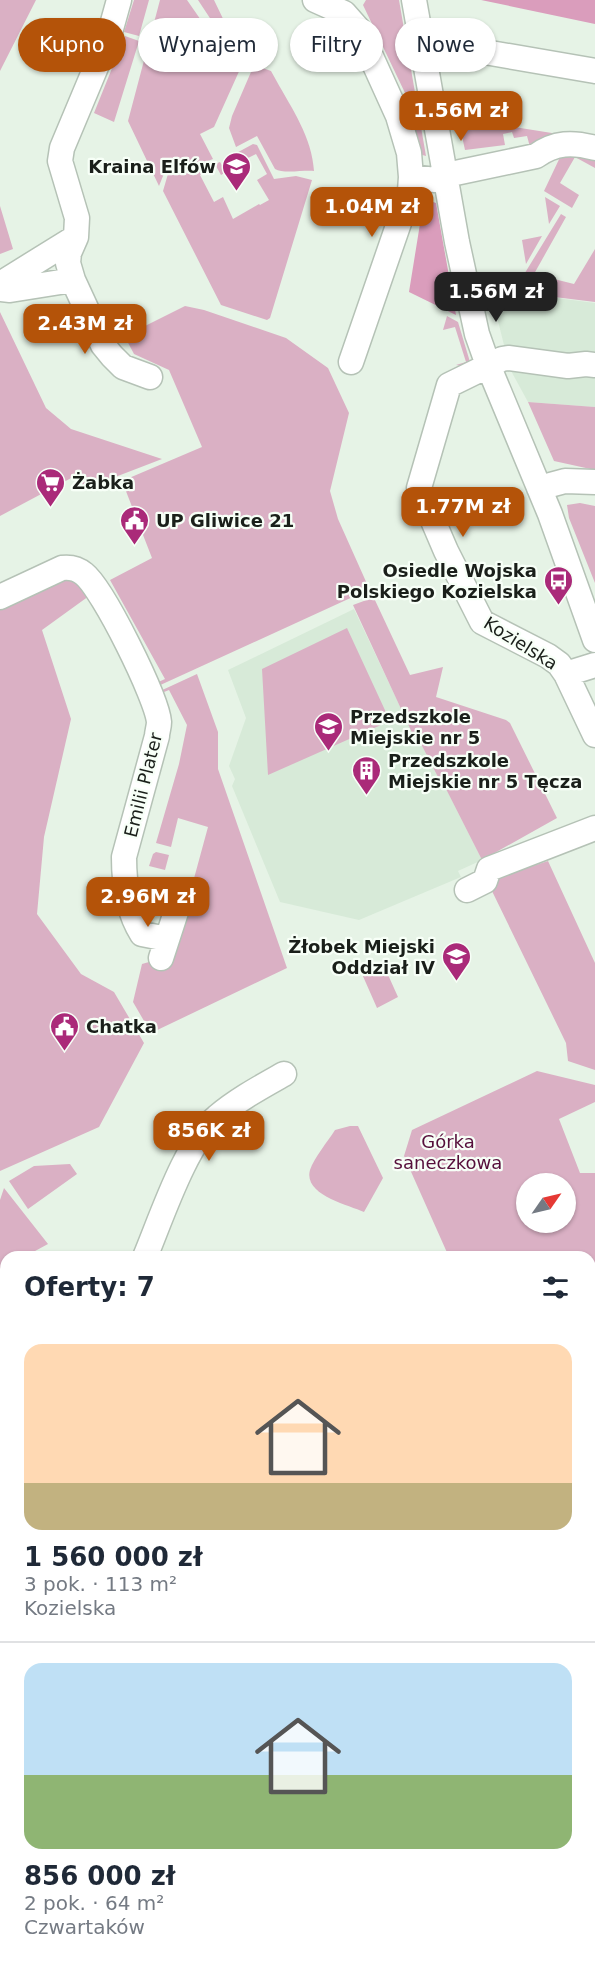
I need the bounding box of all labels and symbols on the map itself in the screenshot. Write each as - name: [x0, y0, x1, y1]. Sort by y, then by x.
- pin: 1.56M zł: [399, 91, 523, 142]
- school or university icon: Kraina Elfów: [221, 150, 253, 192]
- place label: Kraina Elfów: [88, 156, 216, 177]
- pin: 1.04M zł: [310, 187, 434, 238]
- pin: 1.56M zł: [434, 272, 558, 323]
- pin: 2.43M zł: [23, 304, 147, 355]
- supermarket icon: Żabka: [35, 466, 67, 508]
- place label: Żabka: [72, 472, 134, 493]
- pin: 1.77M zł: [401, 487, 525, 538]
- public building icon: UP Gliwice 21: [119, 504, 151, 546]
- place label: UP Gliwice 21: [156, 510, 294, 531]
- place label: Osiedle Wojska Polskiego Kozielska: [337, 560, 537, 602]
- bus stop icon: Osiedle Wojska Polskiego Kozielska: [542, 564, 574, 606]
- street label: Kozielska: [480, 612, 562, 674]
- place label: Przedszkole Miejskie nr 5: [350, 706, 480, 748]
- school or university icon: Przedszkole Miejskie nr 5: [313, 710, 345, 752]
- street label: Emilii Plater: [120, 730, 166, 839]
- place label: Przedszkole Miejskie nr 5 Tęcza: [388, 750, 582, 792]
- building icon: Przedszkole Miejskie nr 5 Tęcza: [351, 754, 383, 796]
- pin: 2.96M zł: [86, 877, 210, 928]
- place label: Żłobek Miejski Oddział IV: [288, 936, 435, 978]
- school or university icon: Żłobek Miejski Oddział IV: [440, 940, 472, 982]
- public building icon: Chatka: [49, 1010, 81, 1052]
- place label: Chatka: [86, 1016, 157, 1037]
- pin: 856K zł: [154, 1111, 264, 1162]
- park label: Górka saneczkowa: [394, 1131, 502, 1173]
- north arrow: [516, 1173, 576, 1233]

